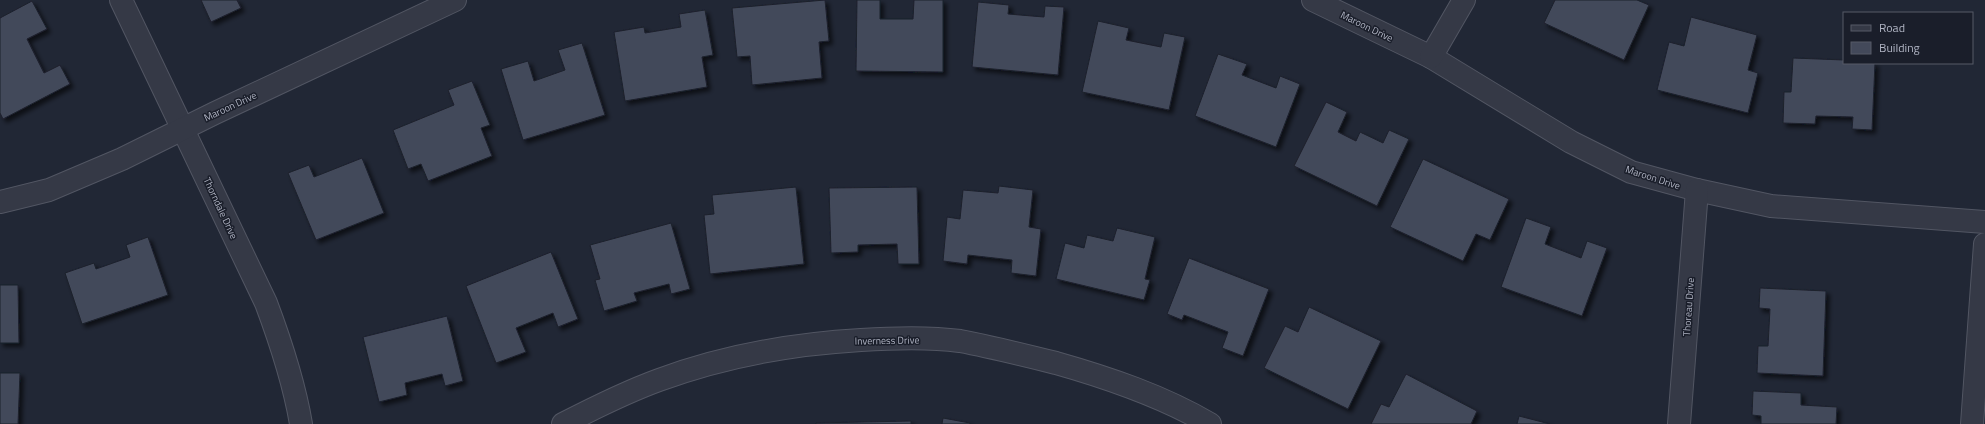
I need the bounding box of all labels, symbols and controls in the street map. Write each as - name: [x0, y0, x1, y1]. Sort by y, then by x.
- street label: Maroon Drive: [1338, 7, 1396, 46]
- legend: [1843, 12, 1973, 64]
- text: Road: [1879, 18, 1905, 37]
- text: Building: [1879, 38, 1920, 57]
- street label: Maroon Drive: [201, 88, 259, 125]
- street label: Maroon Drive: [1624, 162, 1682, 193]
- street label: Thorndale Drive: [200, 175, 241, 242]
- street label: Thoreau Drive: [1679, 277, 1698, 337]
- street label: Inverness Drive: [854, 332, 920, 349]

